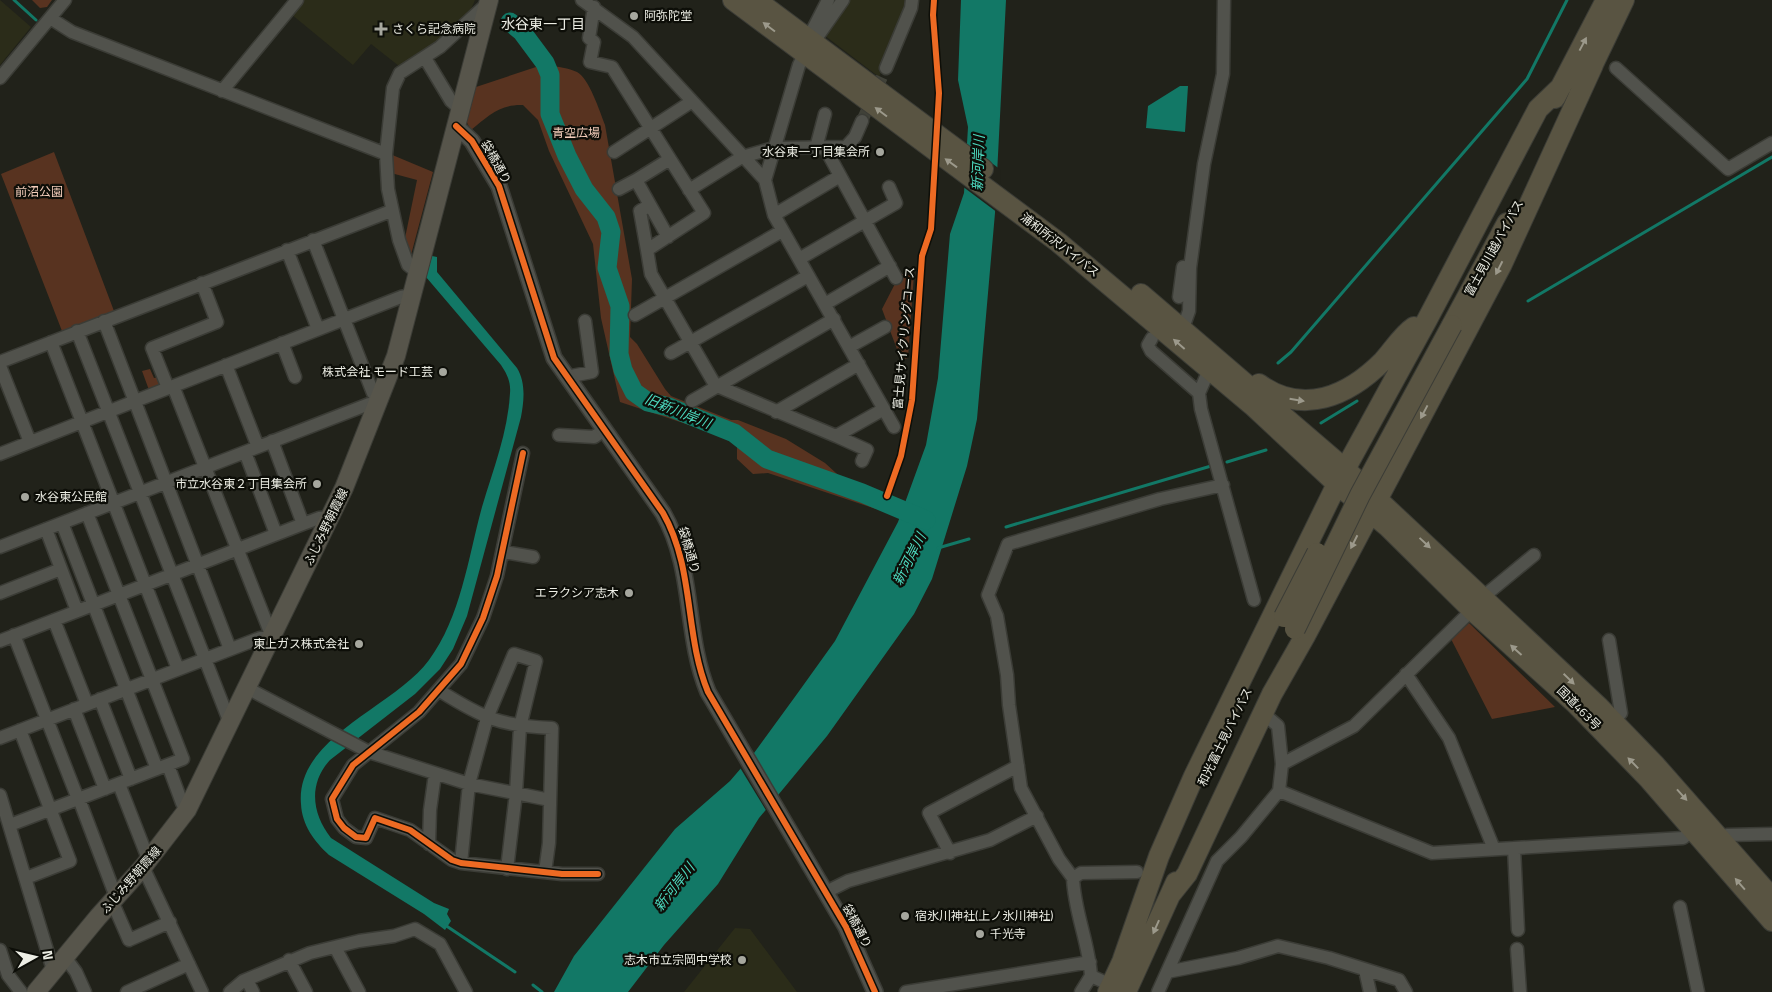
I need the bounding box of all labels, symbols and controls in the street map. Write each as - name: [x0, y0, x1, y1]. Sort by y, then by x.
- place label: 阿弥陀堂: [644, 6, 692, 25]
- marker: 阿弥陀堂: [628, 10, 640, 22]
- district label: 水谷東一丁目: [501, 13, 585, 34]
- place label: さくら記念病院: [392, 19, 476, 38]
- marker: さくら記念病院: [374, 22, 388, 36]
- one-way arrow: [763, 22, 776, 33]
- one-way arrow: [1579, 37, 1587, 51]
- one-way arrow: [874, 107, 888, 117]
- park label: 青空広場: [552, 123, 600, 142]
- water label: 新河岸川: [966, 133, 989, 191]
- street label: 袋橋通り: [476, 135, 516, 187]
- place label: 水谷東一丁目集会所: [762, 142, 870, 161]
- marker: 水谷東一丁目集会所: [874, 146, 886, 158]
- one-way arrow: [944, 158, 958, 168]
- park label: 前沼公園: [15, 182, 63, 201]
- street label: 富士見川越バイパス: [1459, 196, 1528, 299]
- street label: 浦和所沢バイパス: [1017, 208, 1104, 282]
- one-way arrow: [1495, 261, 1503, 276]
- street label: 富士見サイクリングコース: [888, 266, 919, 410]
- one-way arrow: [1173, 339, 1185, 350]
- place label: 株式会社 モード工芸: [322, 362, 433, 381]
- marker: 株式会社 モード工芸: [437, 366, 449, 378]
- water label: 旧新川岸川: [642, 388, 716, 434]
- one-way arrow: [1289, 396, 1305, 404]
- one-way arrow: [1419, 405, 1428, 419]
- place label: 市立水谷東２丁目集会所: [175, 474, 307, 493]
- marker: 市立水谷東２丁目集会所: [311, 478, 323, 490]
- street label: ふじみ野朝霞線: [299, 485, 353, 569]
- place label: 水谷東公民館: [35, 487, 107, 506]
- marker: 水谷東公民館: [19, 491, 31, 503]
- street label: 袋橋通り: [673, 523, 705, 576]
- water label: 新河岸川: [886, 527, 932, 588]
- one-way arrow: [1350, 535, 1358, 549]
- one-way arrow: [1419, 537, 1431, 549]
- place label: エラクシア志木: [535, 583, 619, 602]
- marker: エラクシア志木: [623, 587, 635, 599]
- place label: 東上ガス株式会社: [253, 634, 349, 653]
- marker: 東上ガス株式会社: [353, 638, 365, 650]
- one-way arrow: [1510, 644, 1523, 655]
- one-way arrow: [1563, 673, 1575, 685]
- street label: 国道463号: [1553, 681, 1606, 734]
- street label: 和光富士見バイパス: [1192, 684, 1257, 789]
- one-way arrow: [1627, 757, 1639, 769]
- one-way arrow: [1676, 789, 1688, 801]
- street label: ふじみ野朝霞線: [96, 842, 165, 918]
- water label: 新河岸川: [648, 857, 700, 915]
- one-way arrow: [1735, 878, 1746, 891]
- street label: 袋橋通り: [837, 899, 877, 951]
- place label: 宿氷川神社(上ノ氷川神社): [915, 906, 1053, 925]
- marker: 宿氷川神社(上ノ氷川神社): [899, 910, 911, 922]
- one-way arrow: [1151, 920, 1159, 934]
- place label: 千光寺: [990, 924, 1026, 943]
- marker: 千光寺: [974, 928, 986, 940]
- north arrow: [10, 932, 60, 982]
- text: N: [37, 949, 59, 961]
- place label: 志木市立宗岡中学校: [624, 950, 732, 969]
- marker: 志木市立宗岡中学校: [736, 954, 748, 966]

